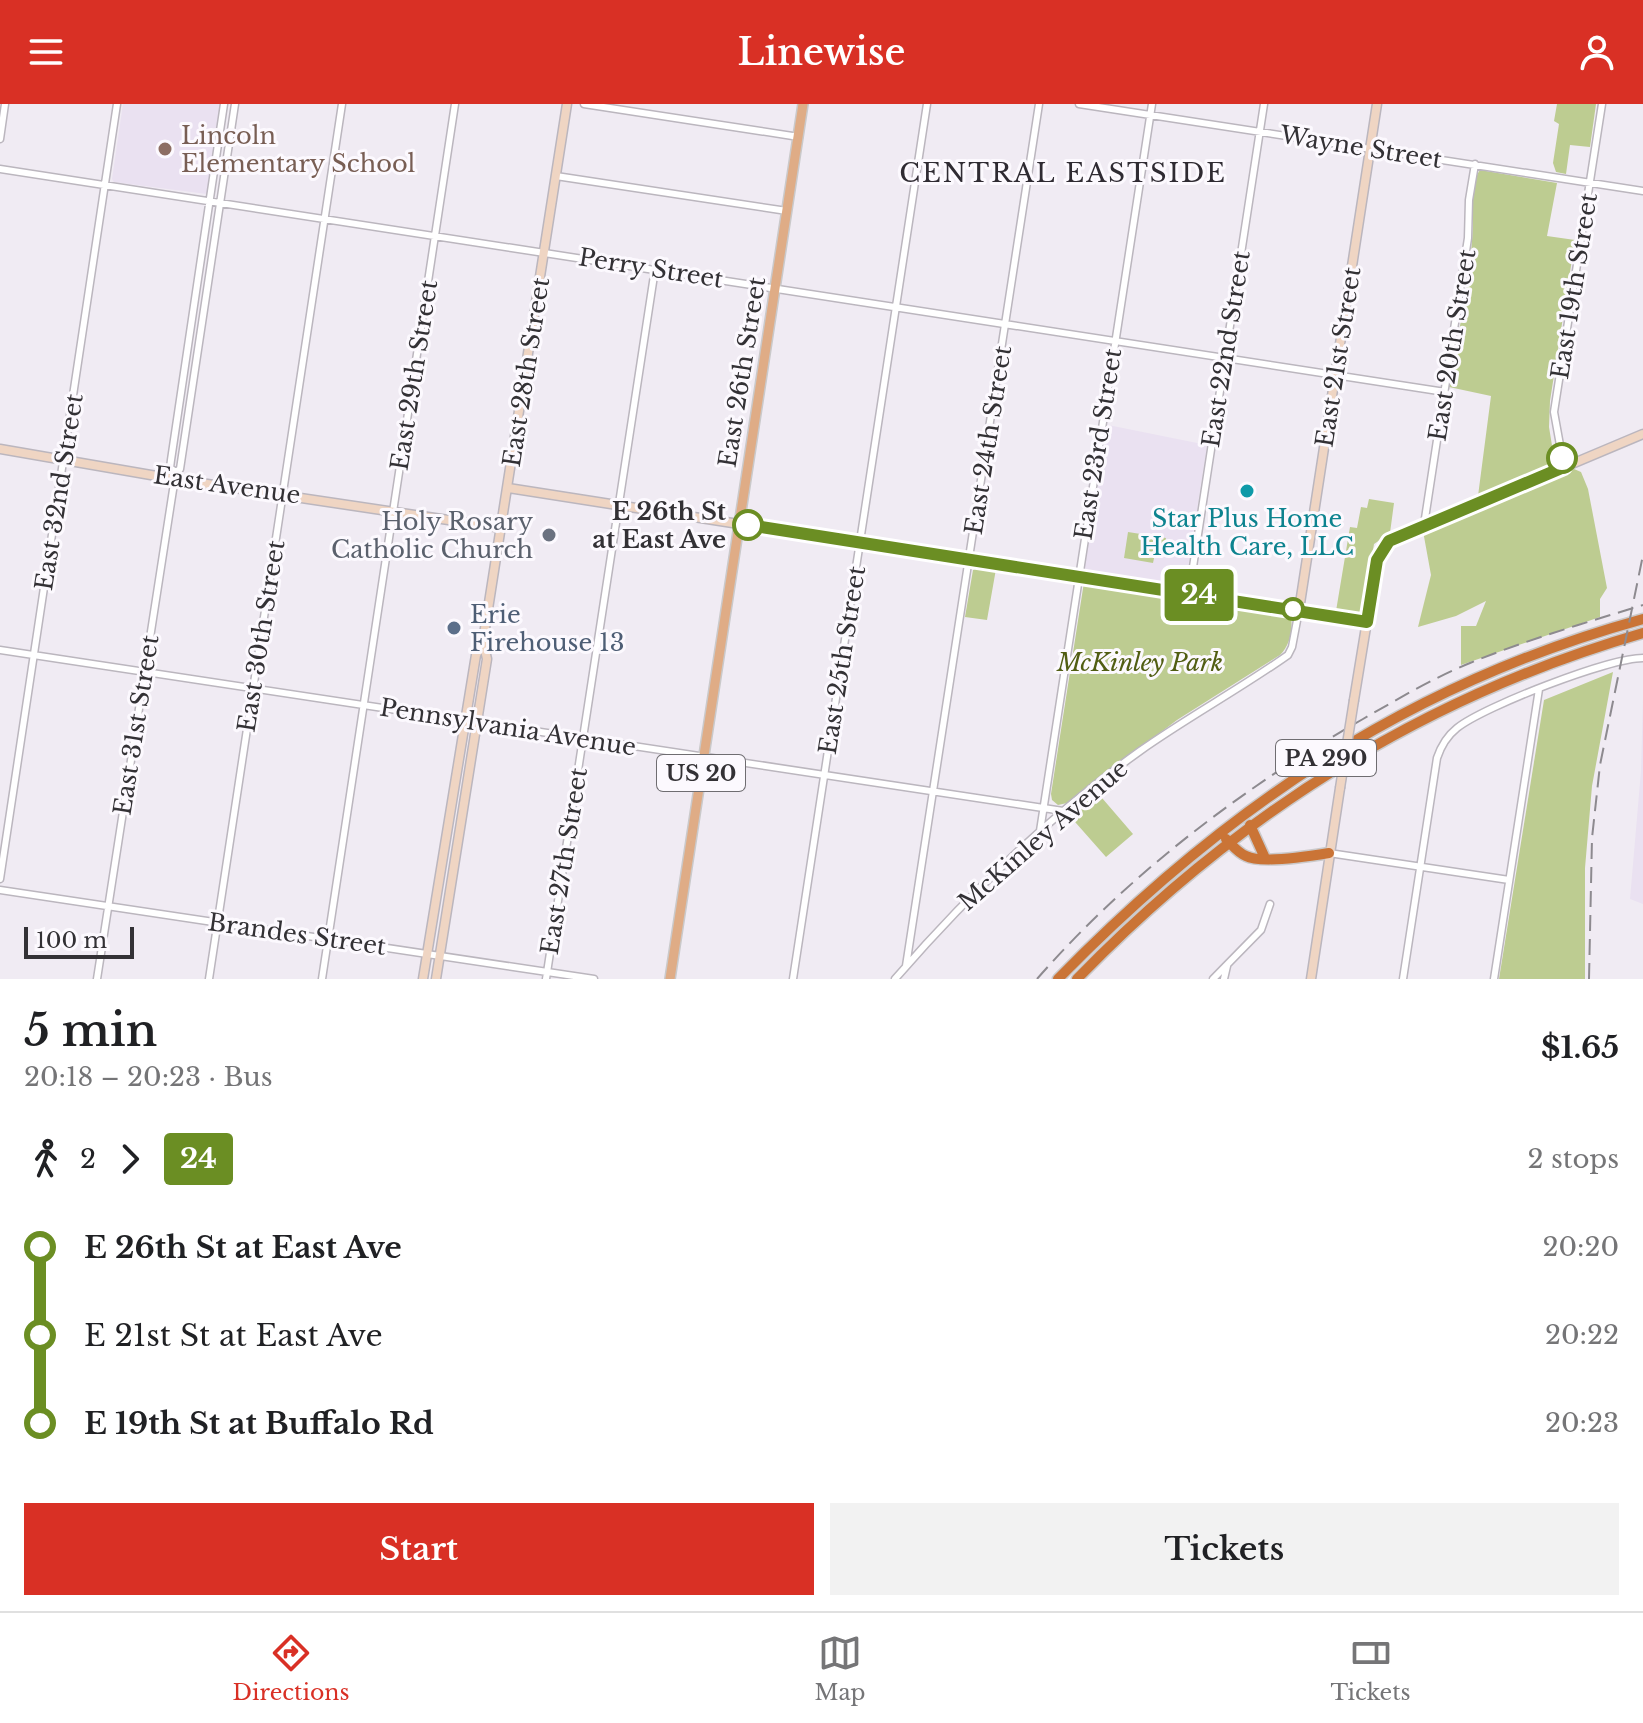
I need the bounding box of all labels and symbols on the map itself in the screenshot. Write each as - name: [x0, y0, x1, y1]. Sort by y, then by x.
- street label: Wayne Street: [1277, 120, 1444, 174]
- place label: Lincoln Elementary School: [181, 121, 416, 178]
- marker: Lincoln Elementary School: [156, 140, 174, 158]
- district label: CENTRAL EASTSIDE: [899, 157, 1227, 189]
- street label: East 19th Street: [1545, 191, 1603, 381]
- street label: Perry Street: [577, 242, 725, 294]
- street label: East 20th Street: [1422, 247, 1482, 443]
- street label: East 22nd Street: [1196, 248, 1256, 450]
- street label: East 21st Street: [1309, 265, 1367, 449]
- street label: East 28th Street: [497, 275, 555, 469]
- street label: East 26th Street: [713, 275, 771, 469]
- street label: East 29th Street: [385, 278, 443, 472]
- street label: East 24th Street: [959, 343, 1017, 537]
- street label: East 23rd Street: [1069, 346, 1127, 542]
- street label: East 32nd Street: [29, 391, 89, 593]
- unlabelled marker: [1547, 443, 1577, 473]
- street label: East Avenue: [152, 460, 302, 510]
- marker: Star Plus Home Health Care, LLC: [1238, 482, 1256, 500]
- place label: E 26th St at East Ave: [592, 497, 727, 554]
- place label: Star Plus Home Health Care, LLC: [1140, 504, 1354, 561]
- place label: Holy Rosary Catholic Church: [331, 507, 534, 564]
- marker: E 26th St at East Ave: [733, 510, 763, 540]
- marker: Holy Rosary Catholic Church: [540, 526, 558, 544]
- street label: East 30th Street: [231, 538, 291, 734]
- street label: East 25th Street: [813, 564, 871, 756]
- line badge: 24: [1163, 569, 1235, 621]
- unlabelled marker: [1282, 598, 1304, 620]
- place label: Erie Firehouse 13: [470, 600, 625, 657]
- marker: Erie Firehouse 13: [445, 619, 463, 637]
- street label: East 31st Street: [107, 633, 165, 817]
- park label: McKinley Park: [1056, 648, 1223, 677]
- street label: Pennsylvania Avenue: [378, 692, 638, 762]
- road number: PA 290: [1276, 740, 1376, 776]
- street label: McKinley Avenue: [952, 754, 1134, 916]
- road number: US 20: [657, 755, 745, 791]
- street label: East 27th Street: [535, 765, 593, 957]
- street label: Brandes Street: [206, 907, 388, 961]
- scale bar: [24, 923, 134, 959]

